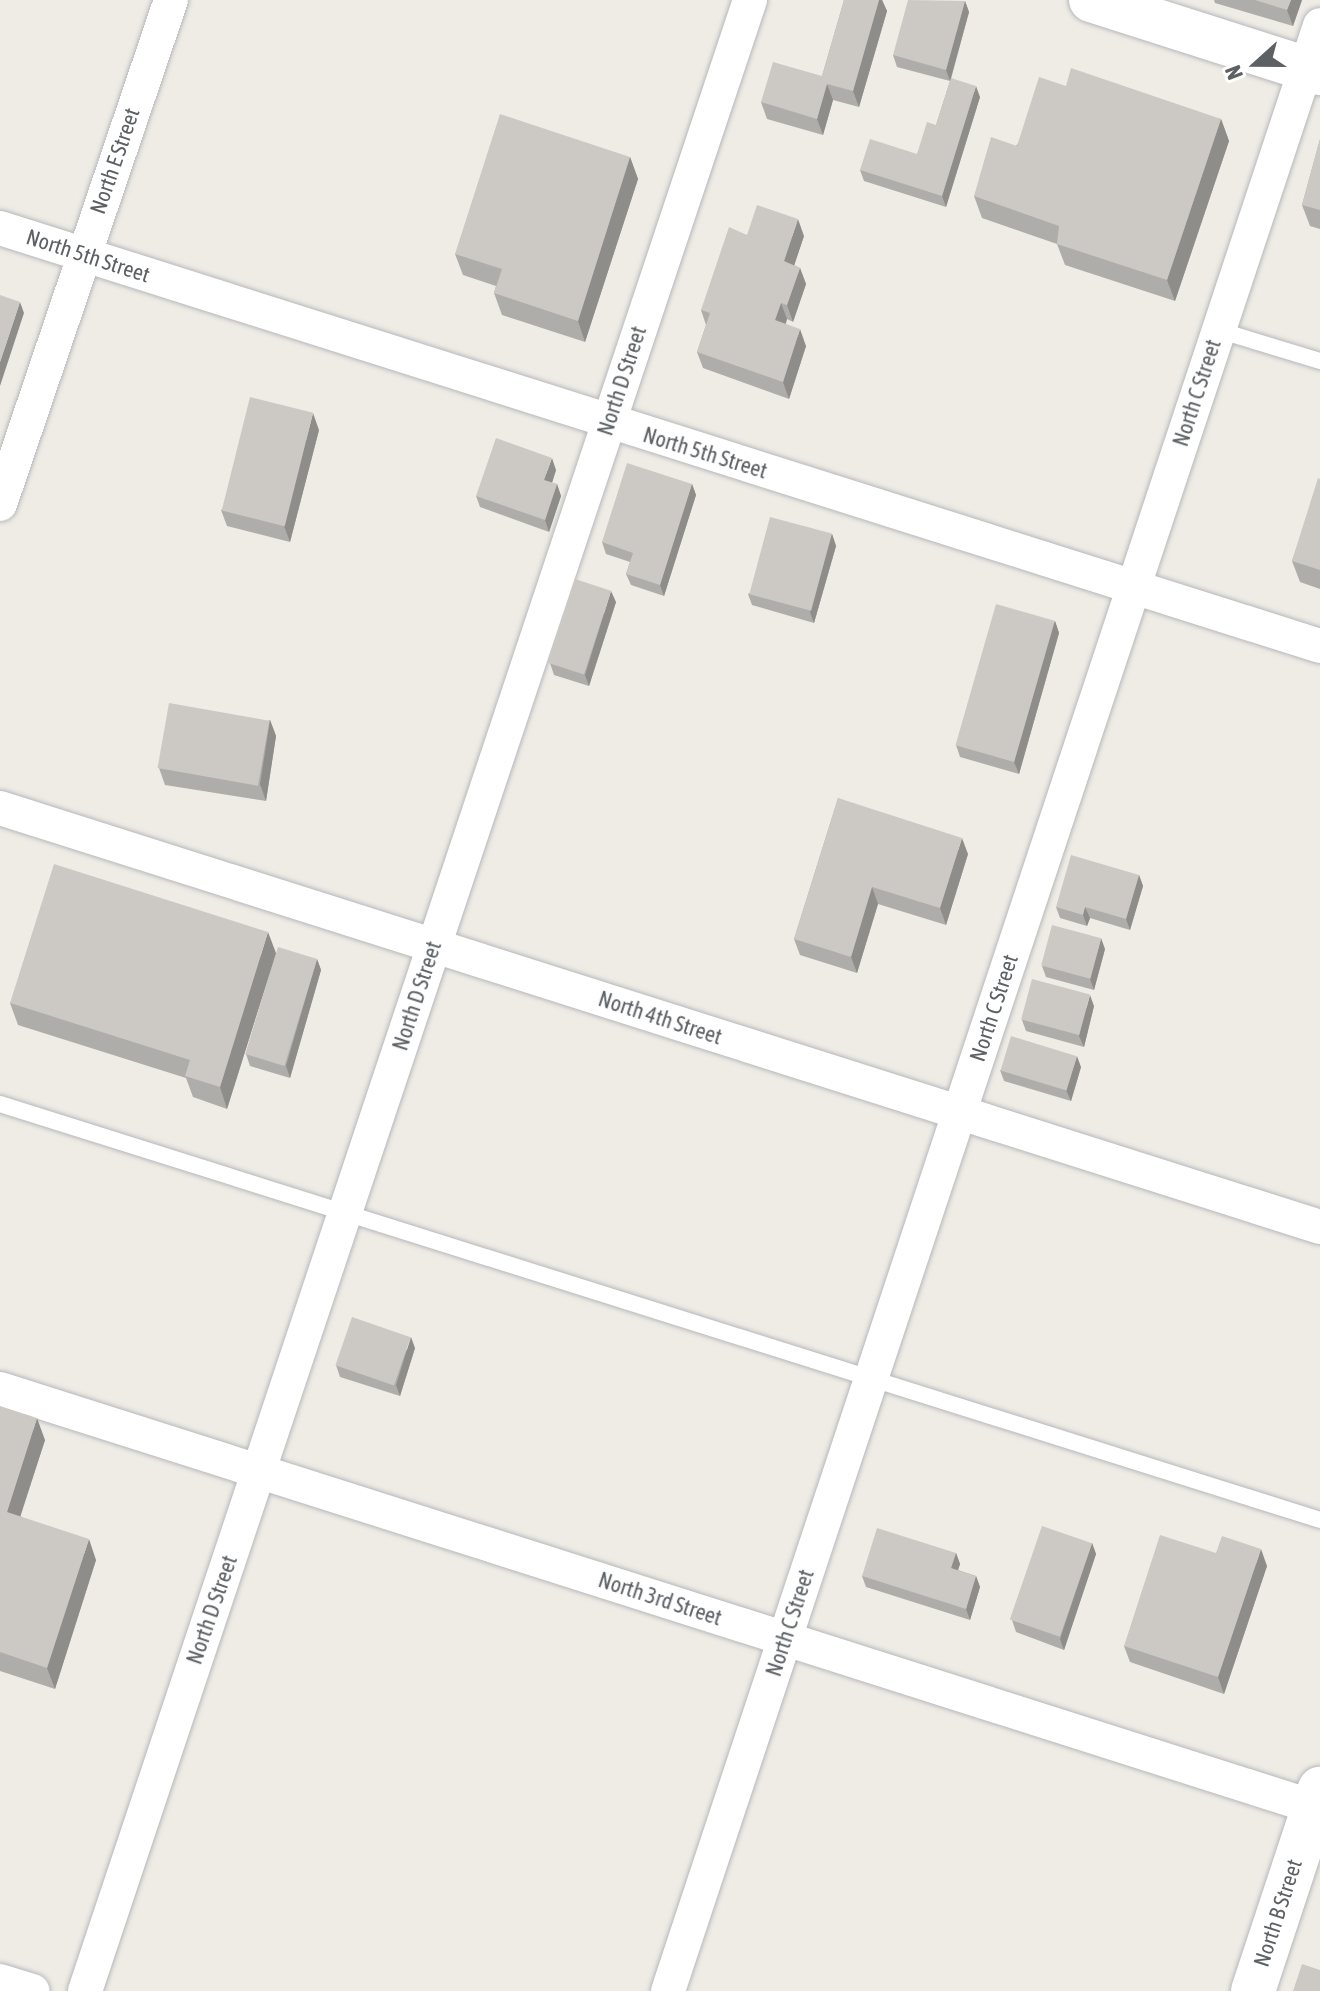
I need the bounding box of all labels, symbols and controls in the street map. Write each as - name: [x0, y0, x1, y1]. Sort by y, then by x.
- north arrow: [1216, 24, 1296, 104]
- text: N: [1219, 62, 1248, 83]
- street label: North E Street: [85, 105, 145, 217]
- street label: North 5th Street: [23, 224, 153, 288]
- street label: North D Street: [592, 323, 652, 439]
- street label: North C Street: [1167, 336, 1227, 450]
- street label: North 5th Street: [640, 422, 770, 484]
- street label: North D Street: [387, 938, 447, 1054]
- street label: North C Street: [964, 951, 1024, 1065]
- street label: North 4th Street: [595, 986, 725, 1050]
- street label: North D Street: [181, 1552, 243, 1668]
- street label: North C Street: [760, 1566, 820, 1680]
- street label: North 3rd Street: [595, 1567, 725, 1631]
- street label: North B Street: [1248, 1856, 1308, 1970]

